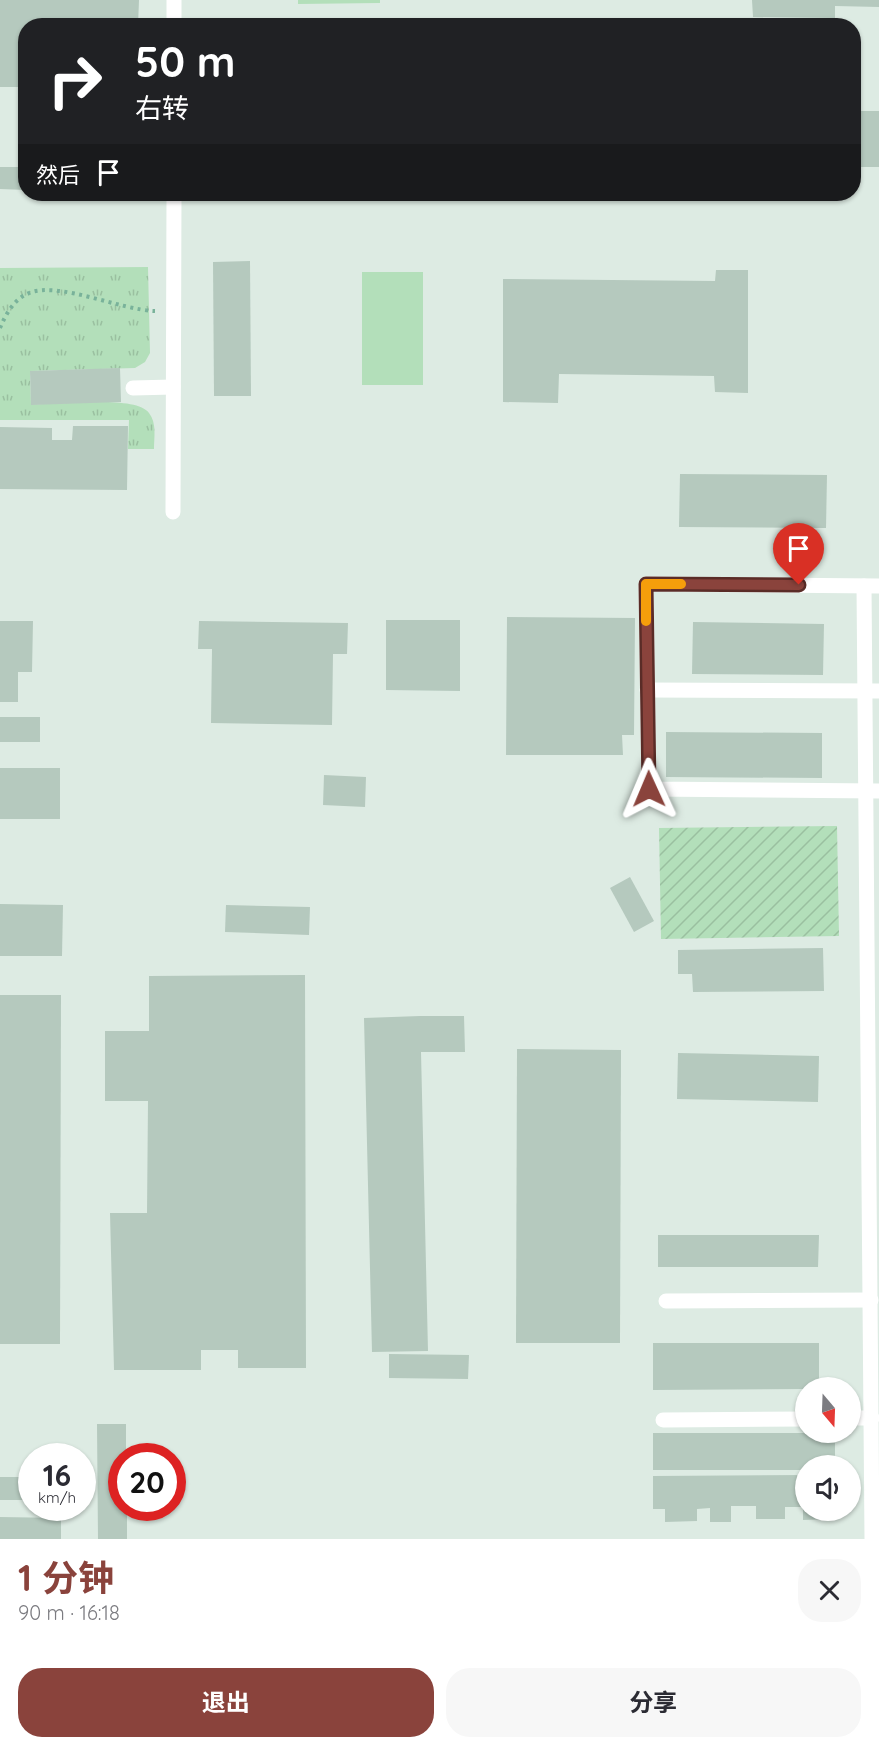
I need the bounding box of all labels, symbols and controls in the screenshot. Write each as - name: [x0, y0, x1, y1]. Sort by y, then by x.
- text: 50 m: [135, 35, 235, 88]
- icon: right: [36, 42, 114, 120]
- text: 右转: [135, 91, 189, 125]
- icon: arrive: [92, 156, 125, 189]
- text: 然后: [36, 161, 80, 189]
- pin: [773, 523, 824, 585]
- icon: arrive: [782, 532, 815, 565]
- position arrow: [617, 757, 681, 821]
- north arrow: [795, 1377, 861, 1443]
- map controls: [795, 1377, 861, 1521]
- speed limit sign: 20: [108, 1443, 186, 1521]
- button: sound: [795, 1455, 861, 1521]
- text: 16: [43, 1456, 71, 1494]
- text: km/h: [38, 1488, 76, 1507]
- text: 1 分钟: [18, 1555, 114, 1600]
- button: close: [798, 1559, 861, 1622]
- text: 90 m · 16:18: [18, 1600, 120, 1625]
- button: 退出: [18, 1668, 434, 1737]
- button: 分享: [446, 1668, 861, 1737]

